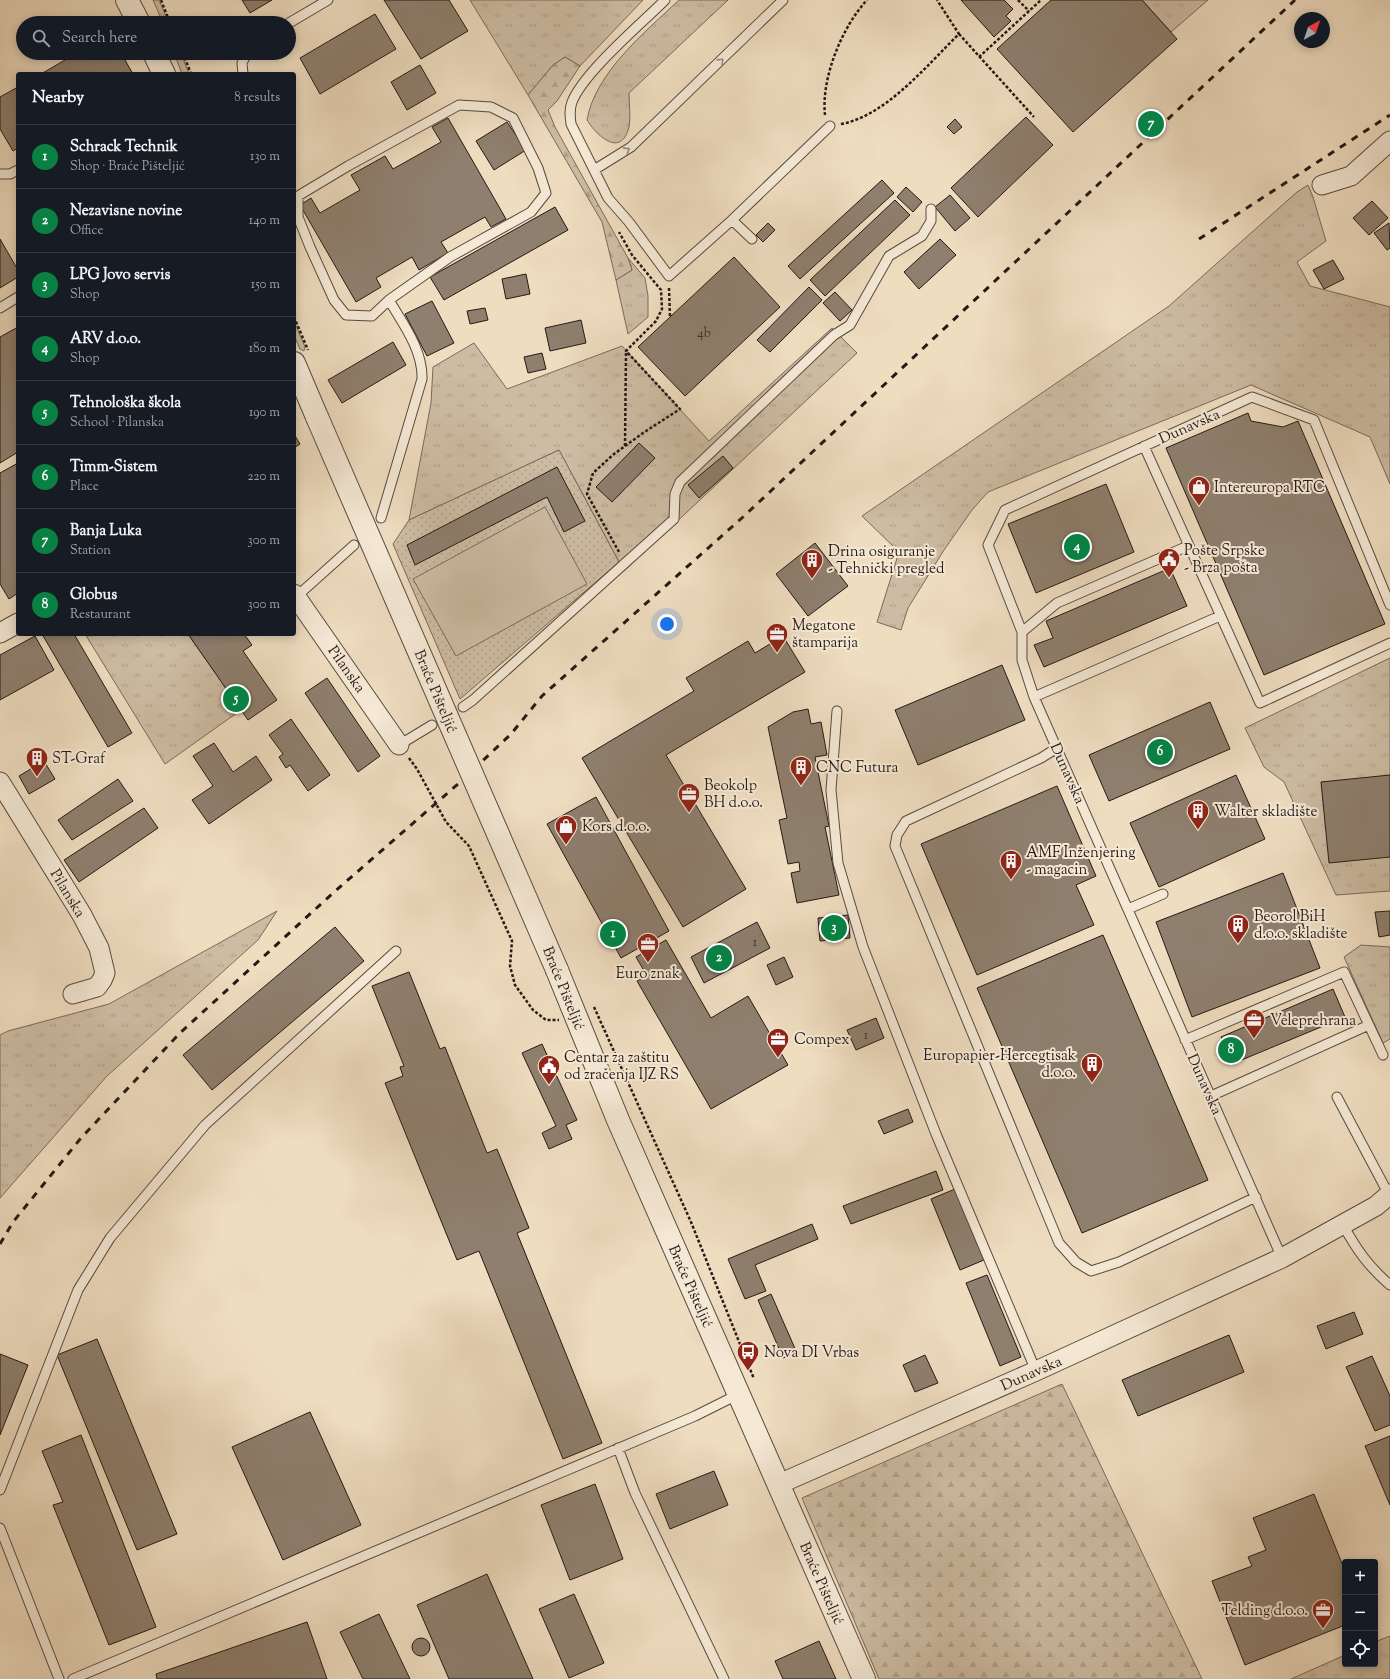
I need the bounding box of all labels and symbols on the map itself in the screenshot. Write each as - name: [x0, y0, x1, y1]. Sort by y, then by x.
- north arrow: [1294, 12, 1330, 48]
- one-way arrow: [716, 58, 724, 65]
- pin: 7: [1138, 109, 1164, 139]
- one-way arrow: [623, 147, 630, 155]
- house number: 4b: [697, 325, 711, 343]
- street label: Dunavska: [1156, 405, 1224, 450]
- shop icon: Intereuropa RTC: [1186, 474, 1212, 507]
- place label: Intereuropa RTC: [1214, 478, 1325, 499]
- pin: 4: [1064, 532, 1090, 562]
- place label: Pošte Srpske - Brza pošta: [1184, 541, 1265, 579]
- place label: Drina osiguranje - Tehnički pregled: [828, 542, 945, 580]
- public building icon: Pošte Srpske - Brza pošta: [1156, 546, 1182, 579]
- building icon: Drina osiguranje - Tehnički pregled: [799, 547, 825, 580]
- your location: [657, 614, 677, 634]
- place label: Megatone štamparija: [792, 616, 858, 654]
- office icon: Megatone štamparija: [764, 621, 790, 654]
- street label: Pilanska: [322, 642, 370, 698]
- street label: Braće Pišteljić: [408, 647, 462, 737]
- pin: 5: [223, 684, 249, 714]
- pin: 6: [1147, 737, 1173, 767]
- street label: Dunavska: [1044, 740, 1089, 808]
- building icon: ST-Graf: [24, 745, 50, 778]
- place label: ST-Graf: [52, 749, 106, 770]
- building icon: CNC Futura: [788, 754, 814, 787]
- place label: CNC Futura: [816, 758, 898, 779]
- place label: Beokolp BH d.o.o.: [704, 776, 763, 814]
- office icon: Beokolp BH d.o.o.: [676, 781, 702, 814]
- building icon: Walter skladište: [1185, 798, 1211, 831]
- place label: Walter skladište: [1214, 802, 1317, 823]
- shop icon: Kors d.o.o.: [553, 813, 579, 846]
- place label: Kors d.o.o.: [582, 817, 650, 838]
- place label: AMF Inženjering - magacin: [1026, 843, 1136, 881]
- building icon: AMF Inženjering - magacin: [998, 848, 1024, 881]
- street label: Pilanska: [44, 865, 90, 922]
- place label: Beorol BiH d.o.o. skladište: [1254, 907, 1348, 945]
- building icon: Beorol BiH d.o.o. skladište: [1225, 912, 1251, 945]
- pin: 3: [821, 913, 847, 943]
- pin: 1: [600, 919, 626, 949]
- office icon: Euro znak: [635, 931, 661, 964]
- house number: 1: [753, 934, 758, 952]
- pin: 2: [706, 943, 732, 973]
- street label: Braće Pišteljić: [536, 944, 589, 1034]
- place label: Euro znak: [616, 964, 680, 985]
- office icon: Veleprehrana: [1241, 1007, 1267, 1040]
- place label: Veleprehrana: [1270, 1011, 1356, 1032]
- office icon: Compex: [765, 1026, 791, 1059]
- house number: 1: [864, 1027, 869, 1045]
- place label: Compex: [794, 1030, 850, 1051]
- pin: 8: [1218, 1035, 1244, 1065]
- place label: Europapier-Hercegtisak d.o.o.: [923, 1046, 1076, 1084]
- place label: Centar za zaštitu od zračenja IJZ RS: [564, 1048, 679, 1086]
- building icon: Europapier-Hercegtisak d.o.o.: [1079, 1051, 1105, 1084]
- street label: Dunavska: [1181, 1051, 1226, 1119]
- public building icon: Centar za zaštitu od zračenja IJZ RS: [536, 1053, 562, 1086]
- street label: Braće Pišteljić: [662, 1242, 717, 1331]
- bus stop icon: Nova DI Vrbas: [735, 1339, 761, 1372]
- place label: Nova DI Vrbas: [764, 1343, 859, 1364]
- street label: Dunavska: [998, 1352, 1066, 1397]
- street label: Braće Pišteljić: [793, 1539, 848, 1628]
- office icon: Telding d.o.o.: [1310, 1597, 1336, 1630]
- place label: Telding d.o.o.: [1221, 1601, 1308, 1622]

